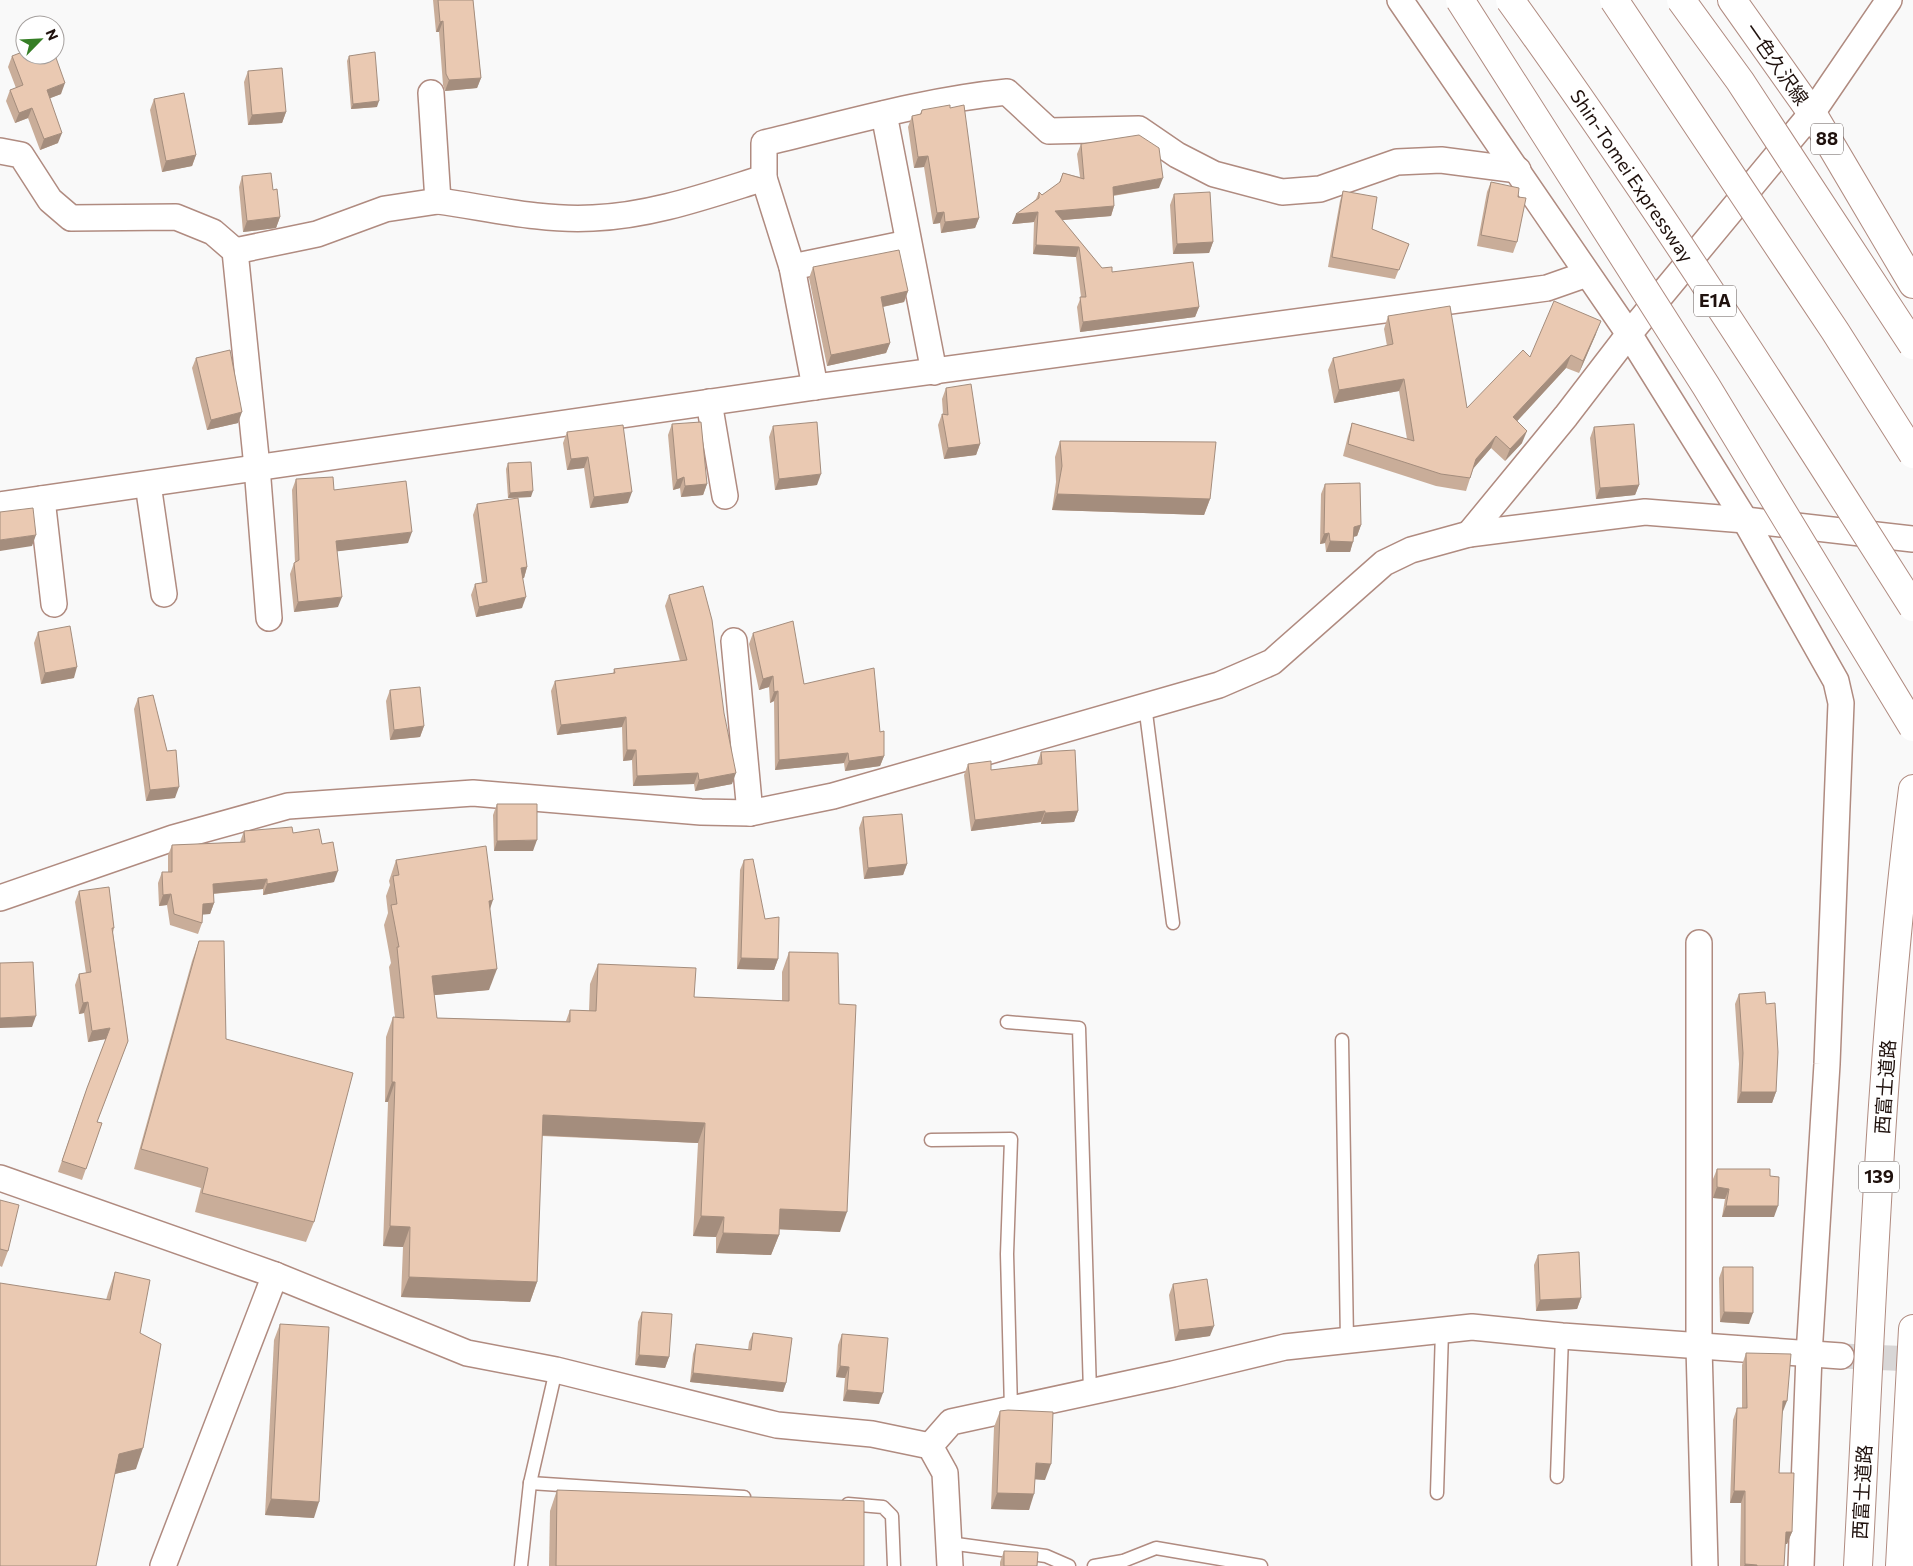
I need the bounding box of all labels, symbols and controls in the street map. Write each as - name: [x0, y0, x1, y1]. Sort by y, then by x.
- north arrow: [15, 15, 65, 65]
- street label: 一色久沢線: [1741, 18, 1814, 109]
- text: N: [42, 26, 62, 43]
- street label: Shin-Tomei Expressway: [1566, 85, 1699, 267]
- road number: 88: [1811, 124, 1843, 154]
- road number: E1A: [1694, 286, 1736, 316]
- street label: 西富士道路: [1870, 1039, 1899, 1135]
- road number: 139: [1859, 1162, 1899, 1192]
- street label: 西富士道路: [1848, 1444, 1875, 1540]

